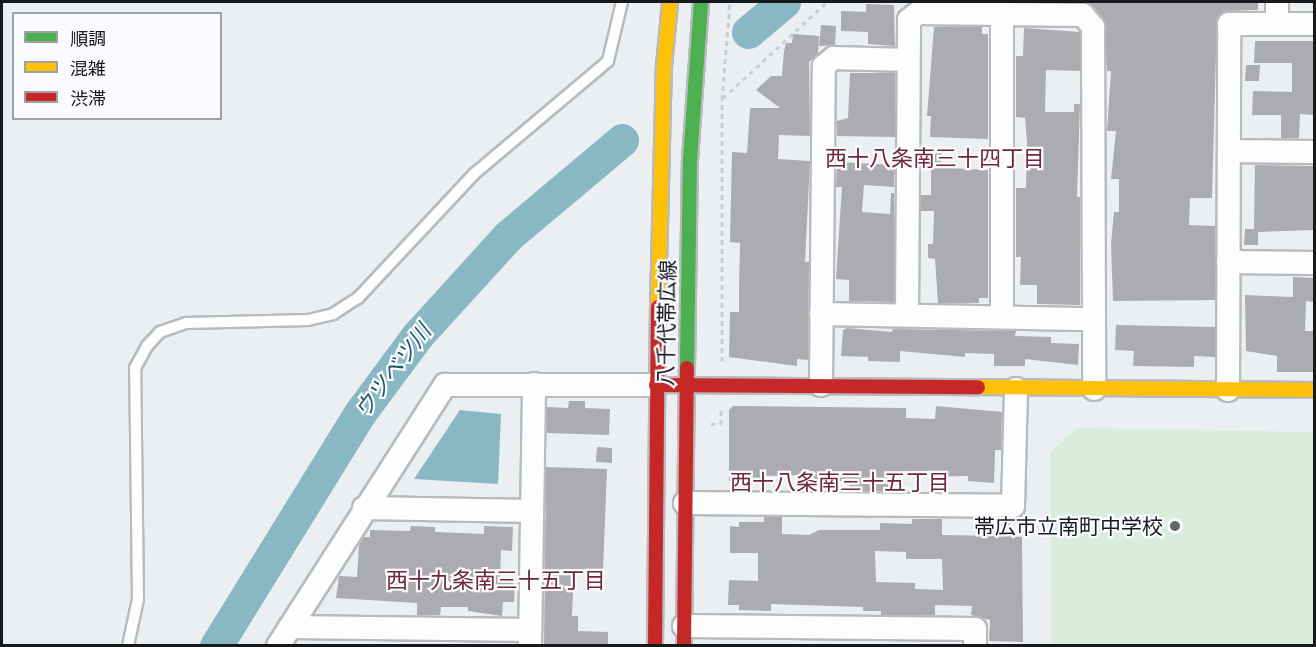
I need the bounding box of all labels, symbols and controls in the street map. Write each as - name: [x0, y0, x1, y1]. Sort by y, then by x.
- legend: [12, 12, 222, 120]
- text: 順調: [70, 27, 106, 50]
- text: 混雑: [70, 57, 106, 80]
- text: 渋滞: [70, 87, 106, 110]
- district label: 西十八条南三十四丁目: [825, 146, 1045, 172]
- street label: 八千代帯広線: [652, 260, 680, 386]
- water label: ウツベツ川: [349, 319, 437, 423]
- district label: 西十八条南三十五丁目: [730, 470, 950, 496]
- place label: 帯広市立南町中学校: [974, 513, 1163, 539]
- marker: 帯広市立南町中学校: [1168, 519, 1182, 533]
- district label: 西十九条南三十五丁目: [386, 568, 606, 594]

